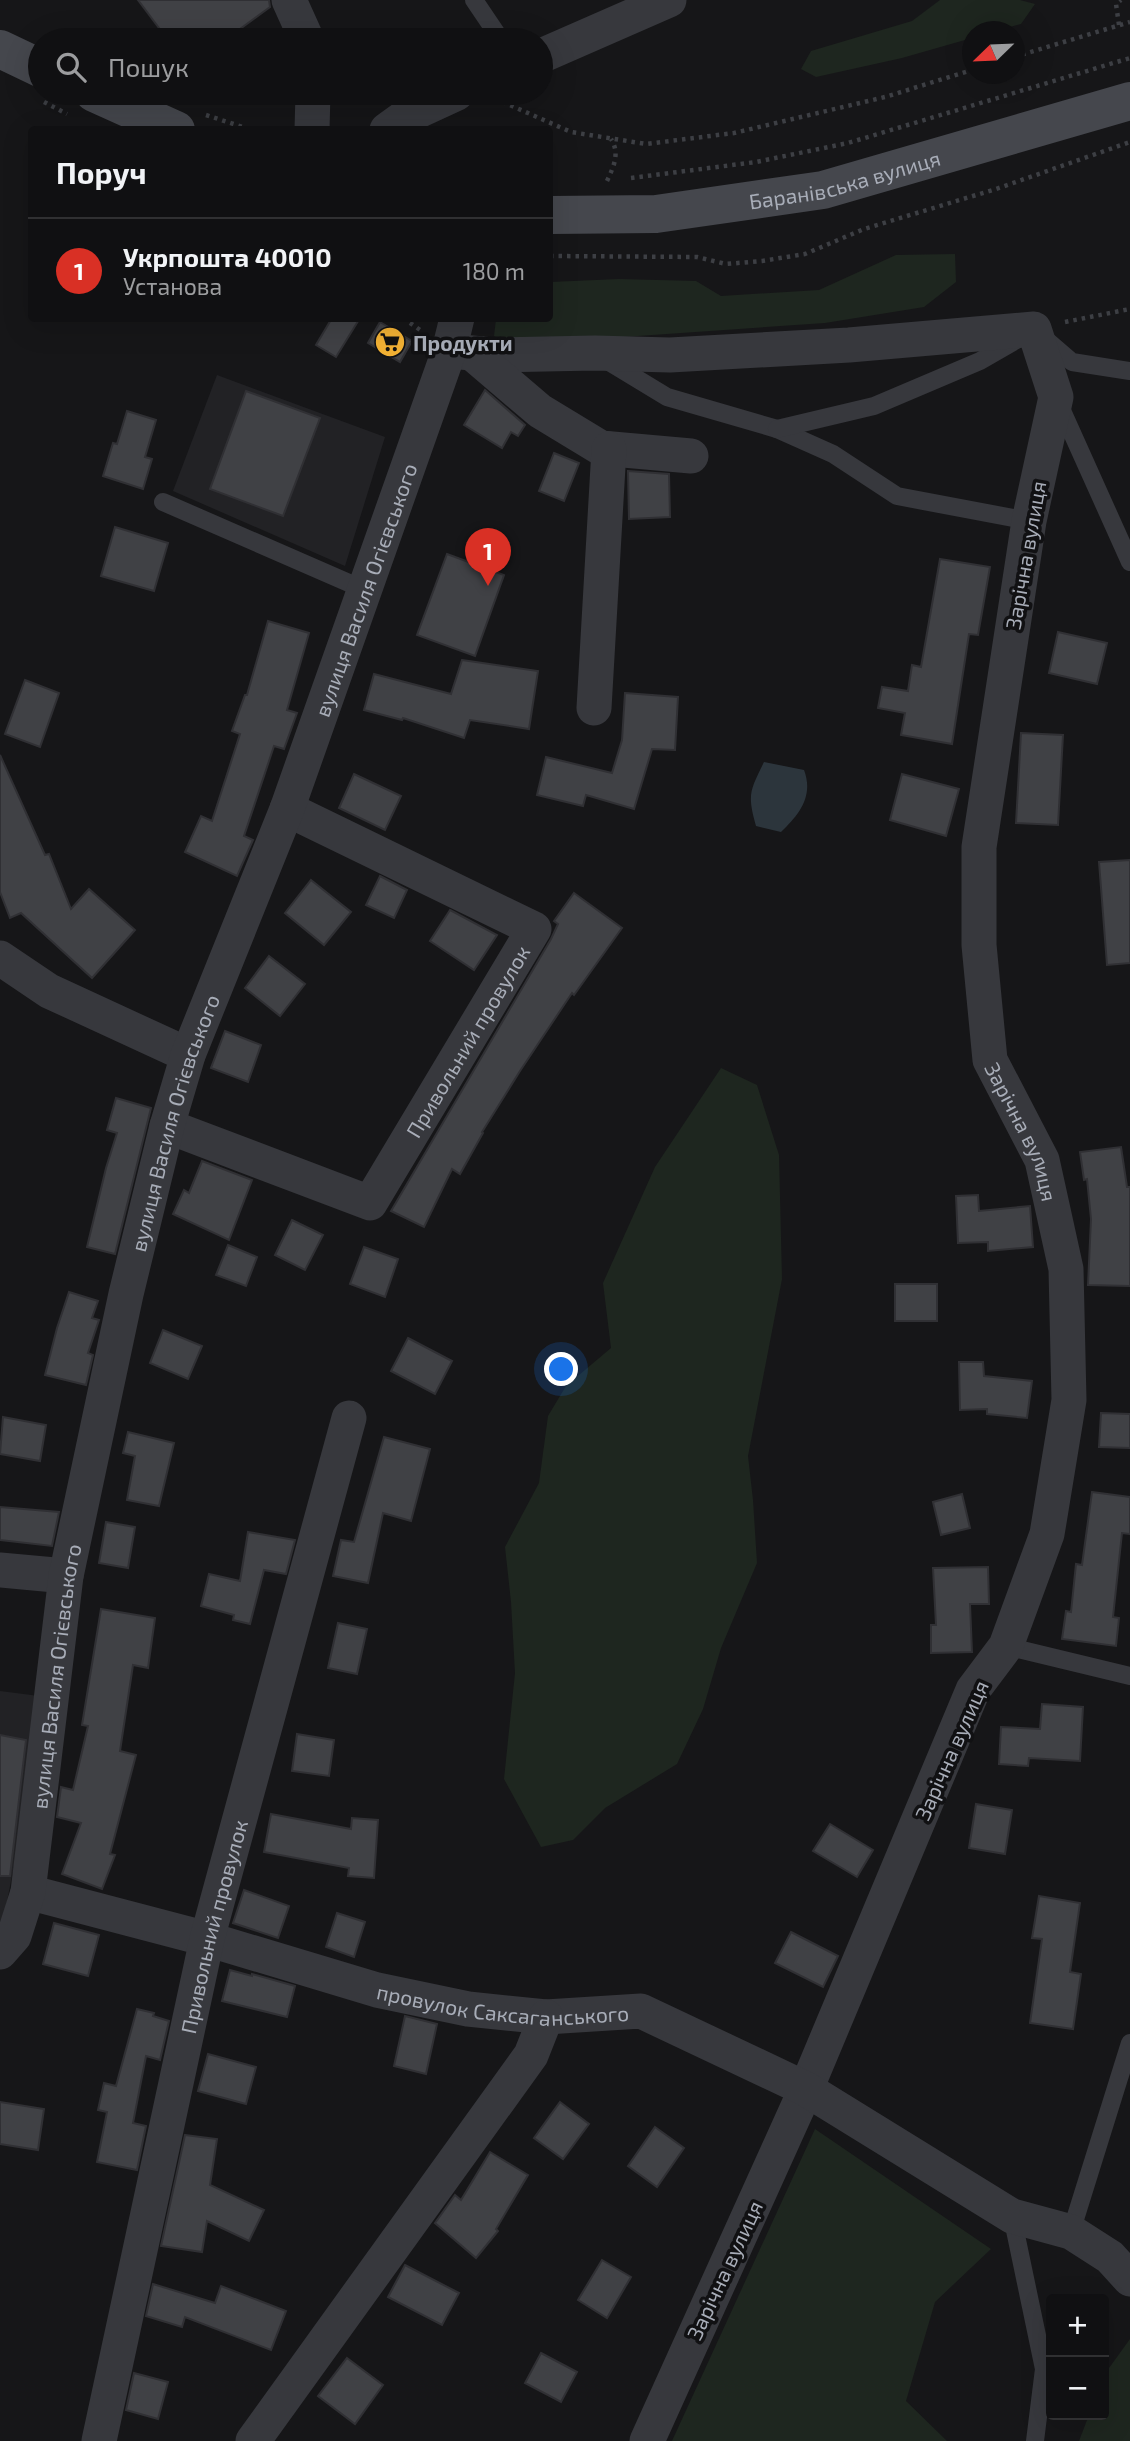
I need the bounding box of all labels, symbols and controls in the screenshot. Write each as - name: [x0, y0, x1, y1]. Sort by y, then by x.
- north arrow: [962, 21, 1025, 84]
- search box: [28, 28, 553, 105]
- icon: search: [52, 48, 90, 86]
- text: Пошук: [108, 51, 189, 82]
- street label: Баранівська вулиця: [747, 144, 943, 213]
- text: Поруч: [56, 154, 146, 190]
- text: Укрпошта 40010: [123, 241, 332, 272]
- text: 1: [74, 257, 84, 285]
- text: 180 m: [463, 257, 525, 285]
- text: Установа: [123, 272, 222, 300]
- supermarket icon: Продукти: [373, 325, 407, 359]
- place label: Продукти: [413, 330, 513, 355]
- street label: вулиця Василя Огієвського: [308, 459, 421, 720]
- street label: Зарічна вулиця: [1000, 479, 1051, 631]
- pin: 1: [465, 528, 511, 586]
- street label: Привольний провулок: [400, 940, 534, 1142]
- street label: вулиця Василя Огієвського: [124, 990, 224, 1254]
- street label: Зарічна вулиця: [981, 1058, 1063, 1203]
- your location: [544, 1352, 578, 1386]
- street label: вулиця Василя Огієвського: [26, 1541, 85, 1810]
- street label: Зарічна вулиця: [909, 1676, 994, 1824]
- street label: Привольний провулок: [175, 1817, 252, 2036]
- street label: провулок Саксаганського: [375, 1978, 630, 2030]
- street label: Зарічна вулиця: [681, 2197, 768, 2344]
- map controls: [1046, 2294, 1109, 2420]
- button: +: [1046, 2294, 1109, 2357]
- button: −: [1046, 2357, 1109, 2420]

